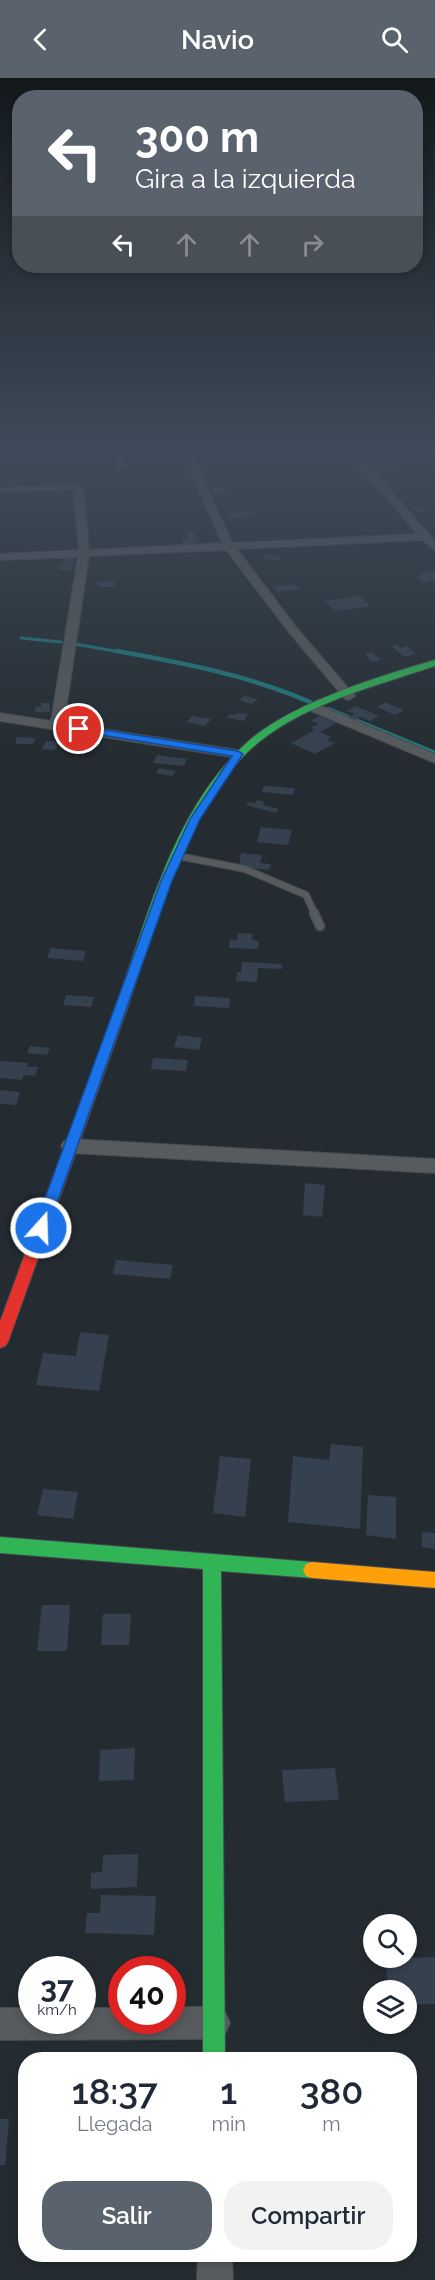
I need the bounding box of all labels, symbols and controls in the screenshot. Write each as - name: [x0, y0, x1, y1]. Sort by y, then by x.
- icon: back: [24, 23, 57, 56]
- icon: search: [378, 23, 411, 56]
- text: Navio: [181, 24, 254, 55]
- text: 300 m: [135, 113, 259, 162]
- icon: left: [36, 114, 114, 192]
- text: Gira a la izquierda: [135, 163, 356, 194]
- icon: left: [107, 228, 140, 261]
- icon: ahead: [170, 228, 203, 261]
- icon: ahead: [233, 228, 266, 261]
- icon: right: [296, 228, 329, 261]
- pin: [53, 703, 104, 754]
- icon: arrive: [62, 712, 95, 745]
- position arrow: [9, 1196, 73, 1260]
- map controls: [363, 1914, 417, 2034]
- button: search: [363, 1914, 417, 1968]
- speed limit sign: 40: [108, 1956, 186, 2034]
- text: 37: [40, 1970, 74, 2005]
- button: layers: [363, 1980, 417, 2034]
- text: km/h: [37, 2001, 77, 2019]
- text: 18:37: [72, 2070, 158, 2112]
- text: 1: [220, 2070, 237, 2112]
- text: 380: [300, 2070, 363, 2112]
- text: Llegada: [77, 2112, 153, 2136]
- text: min: [212, 2112, 246, 2136]
- text: m: [322, 2112, 341, 2136]
- button: Salir: [42, 2181, 212, 2250]
- button: Compartir: [224, 2181, 393, 2250]

